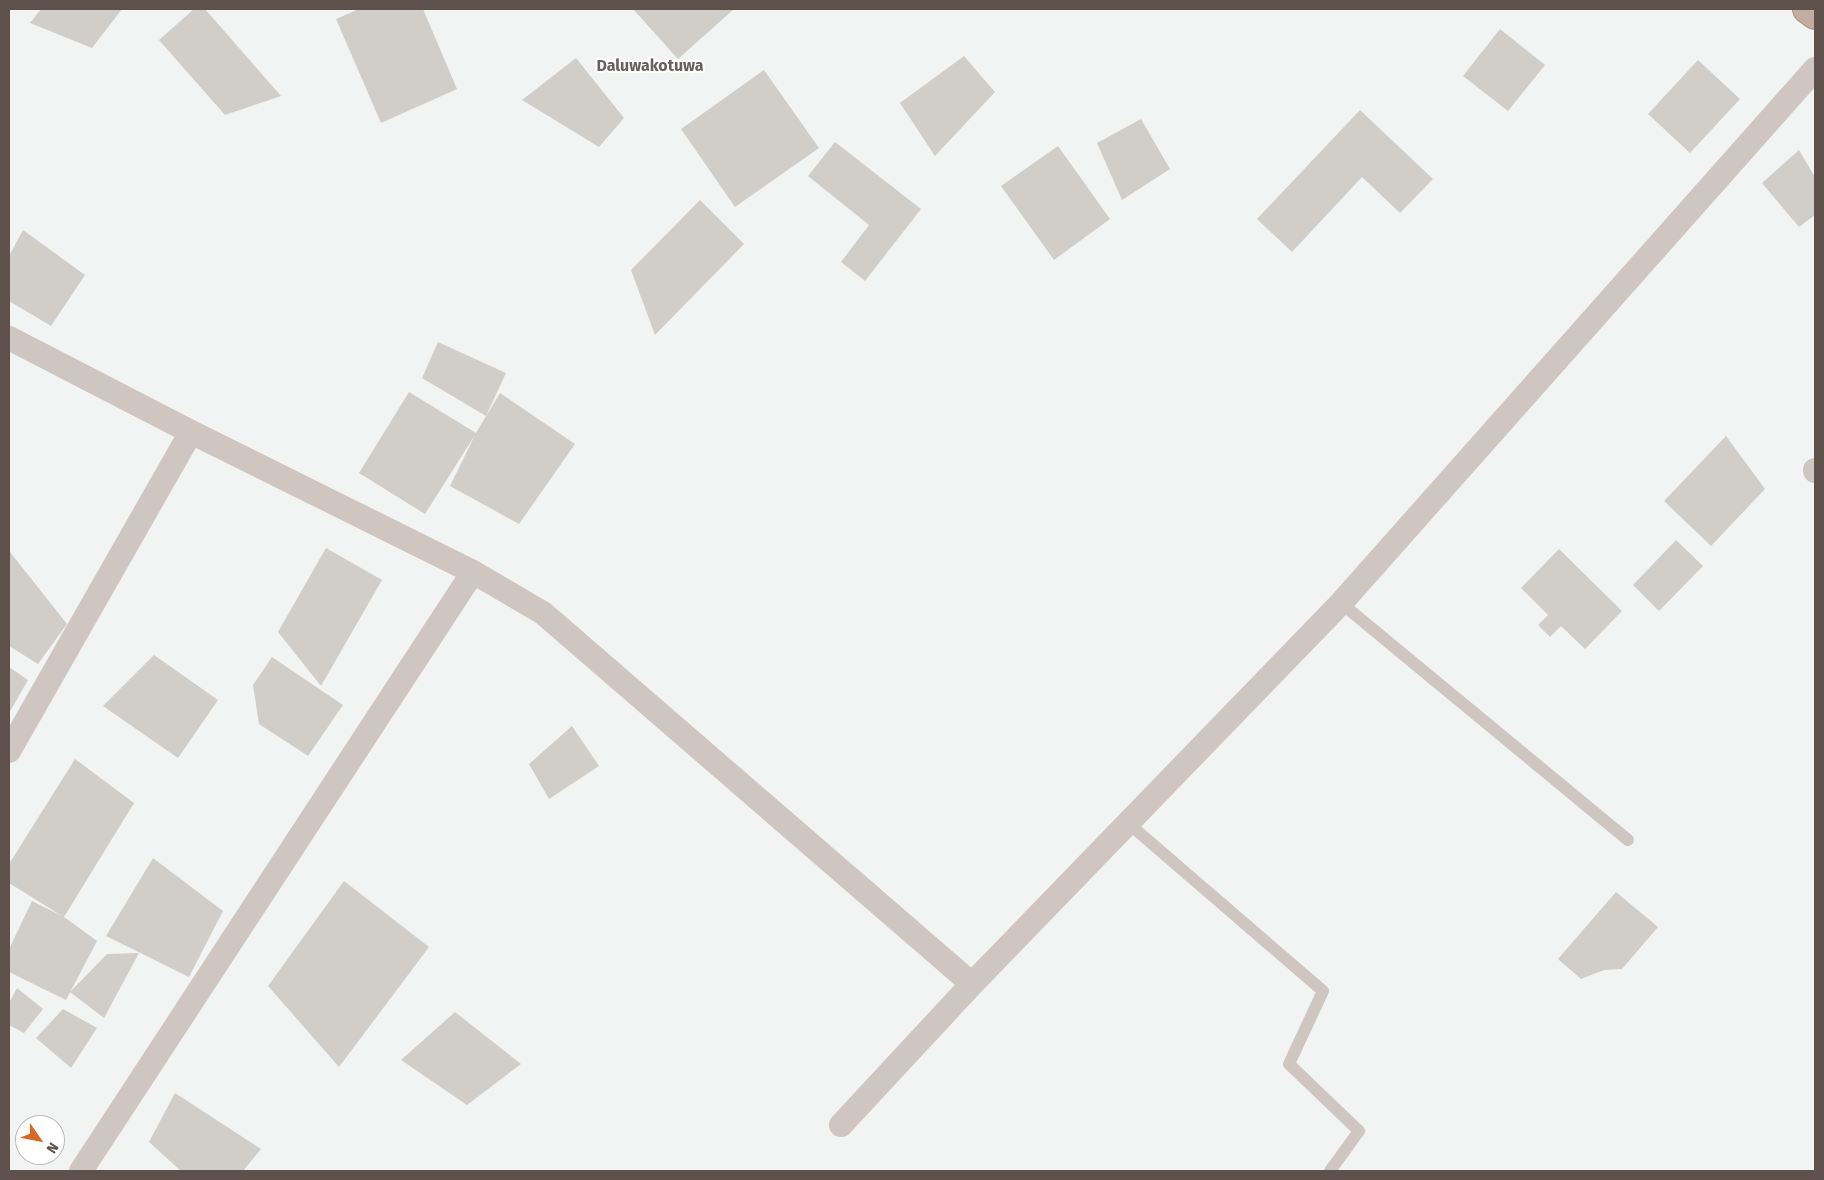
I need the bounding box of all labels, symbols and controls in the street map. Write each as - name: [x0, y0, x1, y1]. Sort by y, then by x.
- district label: Daluwakotuwa: [596, 57, 704, 77]
- north arrow: [15, 1115, 65, 1165]
- text: N: [43, 1139, 62, 1156]

